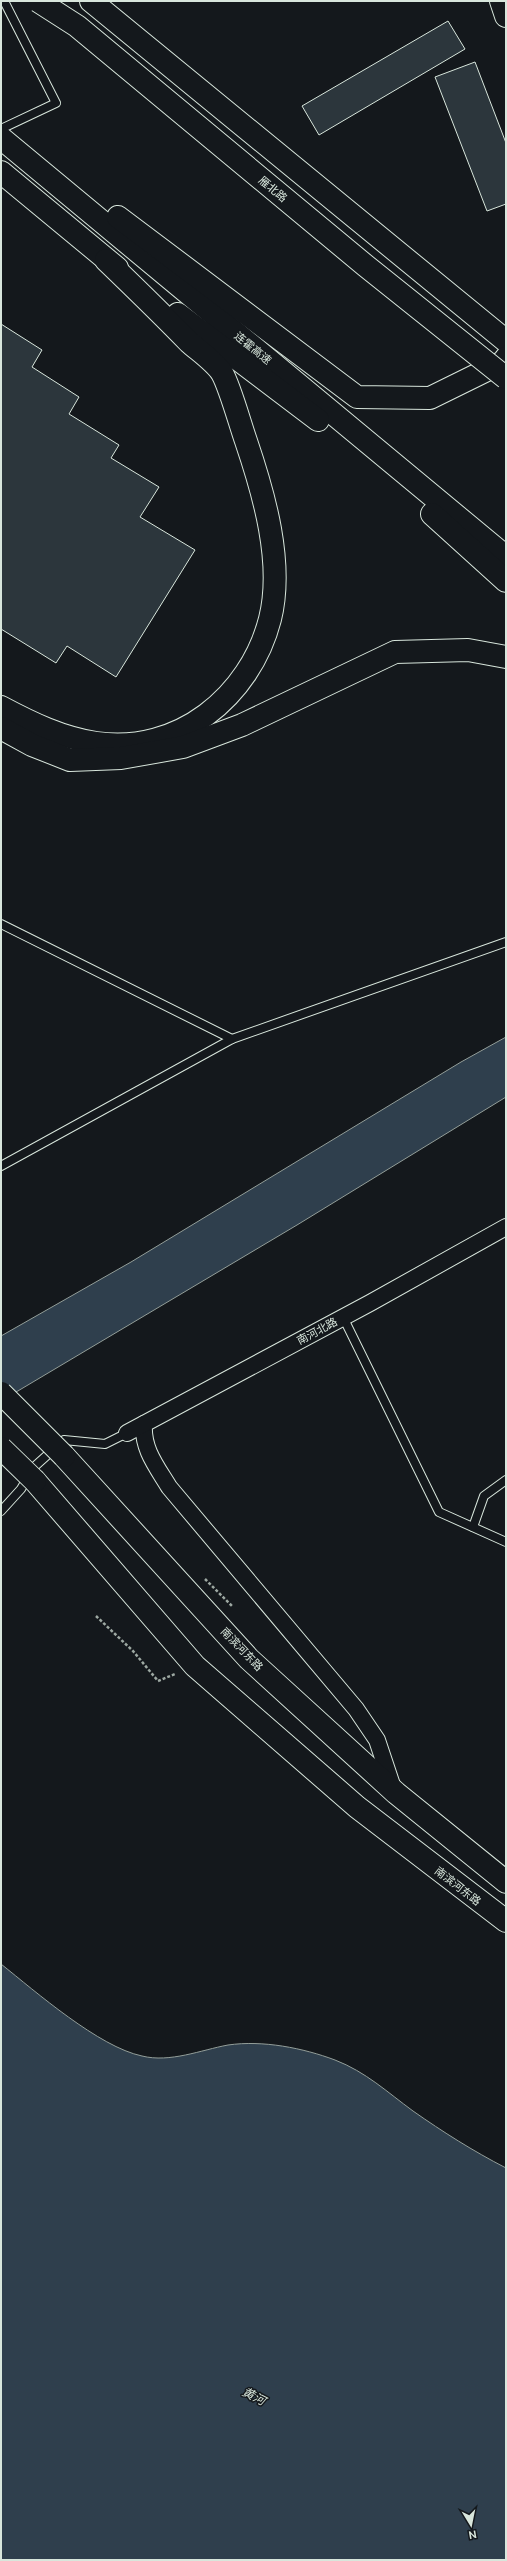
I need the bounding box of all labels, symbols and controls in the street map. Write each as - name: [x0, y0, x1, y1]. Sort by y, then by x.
- street label: 雁北路: [257, 174, 289, 204]
- street label: 连霍高速: [232, 329, 274, 367]
- street label: 南河北路: [295, 1315, 339, 1347]
- street label: 南滨河东路: [219, 1625, 265, 1673]
- street label: 南滨河东路: [433, 1864, 483, 1908]
- water label: 黄河: [240, 2385, 269, 2408]
- north arrow: [451, 2505, 491, 2545]
- text: N: [468, 2528, 478, 2541]

